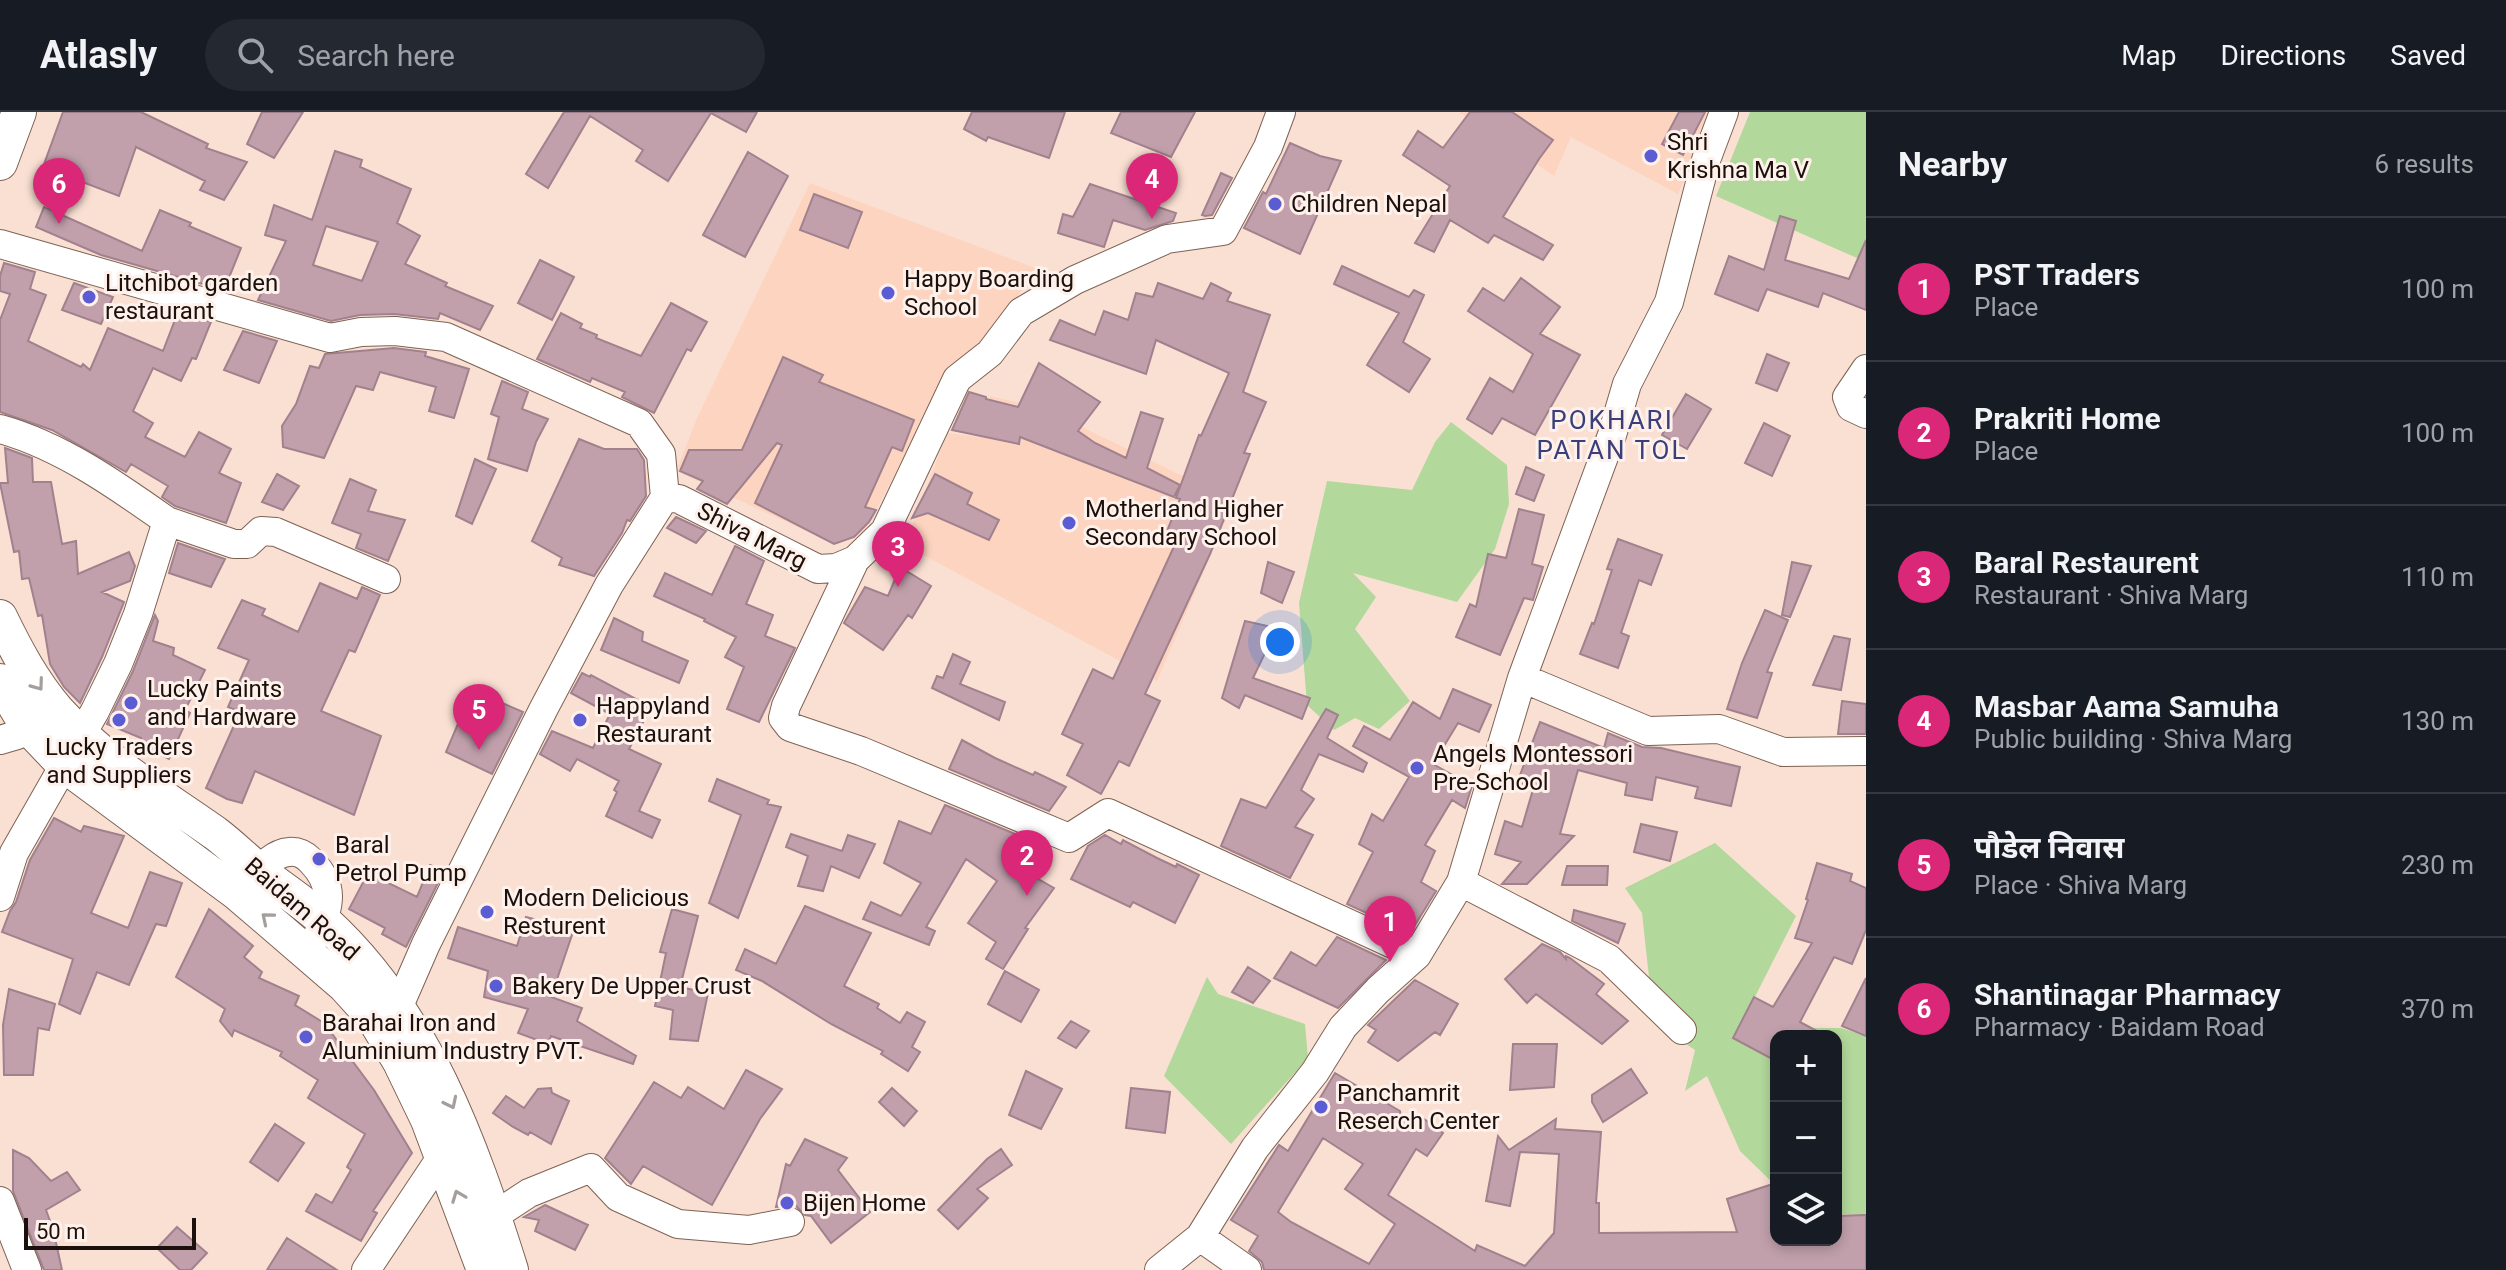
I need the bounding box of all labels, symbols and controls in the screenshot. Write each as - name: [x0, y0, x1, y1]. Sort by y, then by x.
- search box: [205, 19, 765, 91]
- text: Atlasly: [40, 33, 157, 77]
- icon: search: [233, 33, 277, 77]
- text: Search here: [297, 38, 455, 73]
- text: Map: [2121, 39, 2177, 72]
- text: Directions: [2221, 39, 2346, 72]
- text: Saved: [2390, 39, 2466, 72]
- place label: Shri Krishna Ma V: [1667, 128, 1809, 184]
- text: Nearby: [1898, 144, 2007, 184]
- marker: Shri Krishna Ma V: [1642, 147, 1660, 165]
- text: 6 results: [2375, 149, 2474, 179]
- pin: 4: [1126, 153, 1178, 219]
- pin: 6: [33, 158, 85, 224]
- place label: Children Nepal: [1291, 190, 1447, 218]
- marker: Children Nepal: [1266, 195, 1284, 213]
- text: PST Traders: [1974, 257, 2140, 292]
- place label: Happy Boarding School: [904, 265, 1074, 321]
- place label: Litchibot garden restaurant: [105, 269, 278, 325]
- text: 1: [1917, 274, 1931, 304]
- text: 100 m: [2401, 274, 2474, 304]
- marker: Happy Boarding School: [879, 284, 897, 302]
- marker: Litchibot garden restaurant: [80, 288, 98, 306]
- text: Place: [1974, 292, 2038, 322]
- text: Prakriti Home: [1974, 401, 2161, 436]
- district label: POKHARI PATAN TOL: [1537, 405, 1687, 465]
- text: 2: [1917, 418, 1931, 448]
- text: 100 m: [2401, 418, 2474, 448]
- text: Place: [1974, 436, 2038, 466]
- place label: Motherland Higher Secondary School: [1085, 495, 1284, 551]
- street label: Shiva Marg: [693, 496, 811, 576]
- marker: Motherland Higher Secondary School: [1060, 514, 1078, 532]
- pin: 3: [872, 521, 924, 587]
- text: Baral Restaurent: [1974, 545, 2199, 580]
- text: 3: [1917, 562, 1931, 592]
- text: 110 m: [2401, 562, 2474, 592]
- text: Restaurant · Shiva Marg: [1974, 580, 2248, 610]
- your location: [1260, 622, 1300, 662]
- place label: Lucky Paints and Hardware: [147, 675, 296, 731]
- one-way arrow: [28, 676, 43, 691]
- pin: 5: [453, 684, 505, 750]
- text: Masbar Aama Samuha: [1974, 689, 2279, 724]
- place label: Happyland Restaurant: [596, 692, 712, 748]
- marker: Lucky Paints and Hardware: [122, 694, 140, 712]
- text: 4: [1917, 706, 1931, 736]
- text: 130 m: [2401, 706, 2474, 736]
- marker: Lucky Traders and Suppliers: [110, 711, 128, 729]
- marker: Happyland Restaurant: [571, 711, 589, 729]
- text: Public building · Shiva Marg: [1974, 724, 2292, 754]
- place label: Lucky Traders and Suppliers: [45, 733, 193, 789]
- place label: Angels Montessori Pre-School: [1433, 740, 1633, 796]
- marker: Angels Montessori Pre-School: [1408, 759, 1426, 777]
- pin: 2: [1001, 830, 1053, 896]
- text: पौडेल निवास: [1974, 830, 2124, 865]
- place label: Baral Petrol Pump: [335, 831, 467, 887]
- marker: Baral Petrol Pump: [310, 850, 328, 868]
- text: 5: [1917, 850, 1931, 880]
- text: 230 m: [2401, 850, 2474, 880]
- street label: Baidam Road: [239, 852, 365, 966]
- text: Place · Shiva Marg: [1974, 870, 2187, 900]
- place label: Modern Delicious Resturent: [503, 884, 689, 940]
- pin: 1: [1364, 896, 1416, 962]
- marker: Modern Delicious Resturent: [478, 903, 496, 921]
- one-way arrow: [262, 913, 276, 928]
- place label: Bakery De Upper Crust: [512, 972, 751, 1000]
- marker: Bakery De Upper Crust: [487, 977, 505, 995]
- text: Shantinagar Pharmacy: [1974, 977, 2281, 1012]
- text: 6: [1917, 994, 1931, 1024]
- text: 370 m: [2401, 994, 2474, 1024]
- place label: Barahai Iron and Aluminium Industry PVT.: [322, 1009, 584, 1065]
- text: Pharmacy · Baidam Road: [1974, 1012, 2265, 1042]
- marker: Barahai Iron and Aluminium Industry PVT.: [297, 1028, 315, 1046]
- map controls: [1770, 1030, 1842, 1246]
- button: +: [1770, 1030, 1842, 1102]
- place label: Panchamrit Reserch Center: [1337, 1079, 1500, 1135]
- one-way arrow: [441, 1095, 457, 1110]
- marker: Panchamrit Reserch Center: [1312, 1098, 1330, 1116]
- button: −: [1770, 1102, 1842, 1174]
- button: layers: [1770, 1174, 1842, 1246]
- place label: Bijen Home: [803, 1189, 926, 1217]
- one-way arrow: [451, 1190, 468, 1204]
- marker: Bijen Home: [778, 1194, 796, 1212]
- scale bar: [24, 1214, 196, 1250]
- text: 50 m: [36, 1219, 85, 1244]

